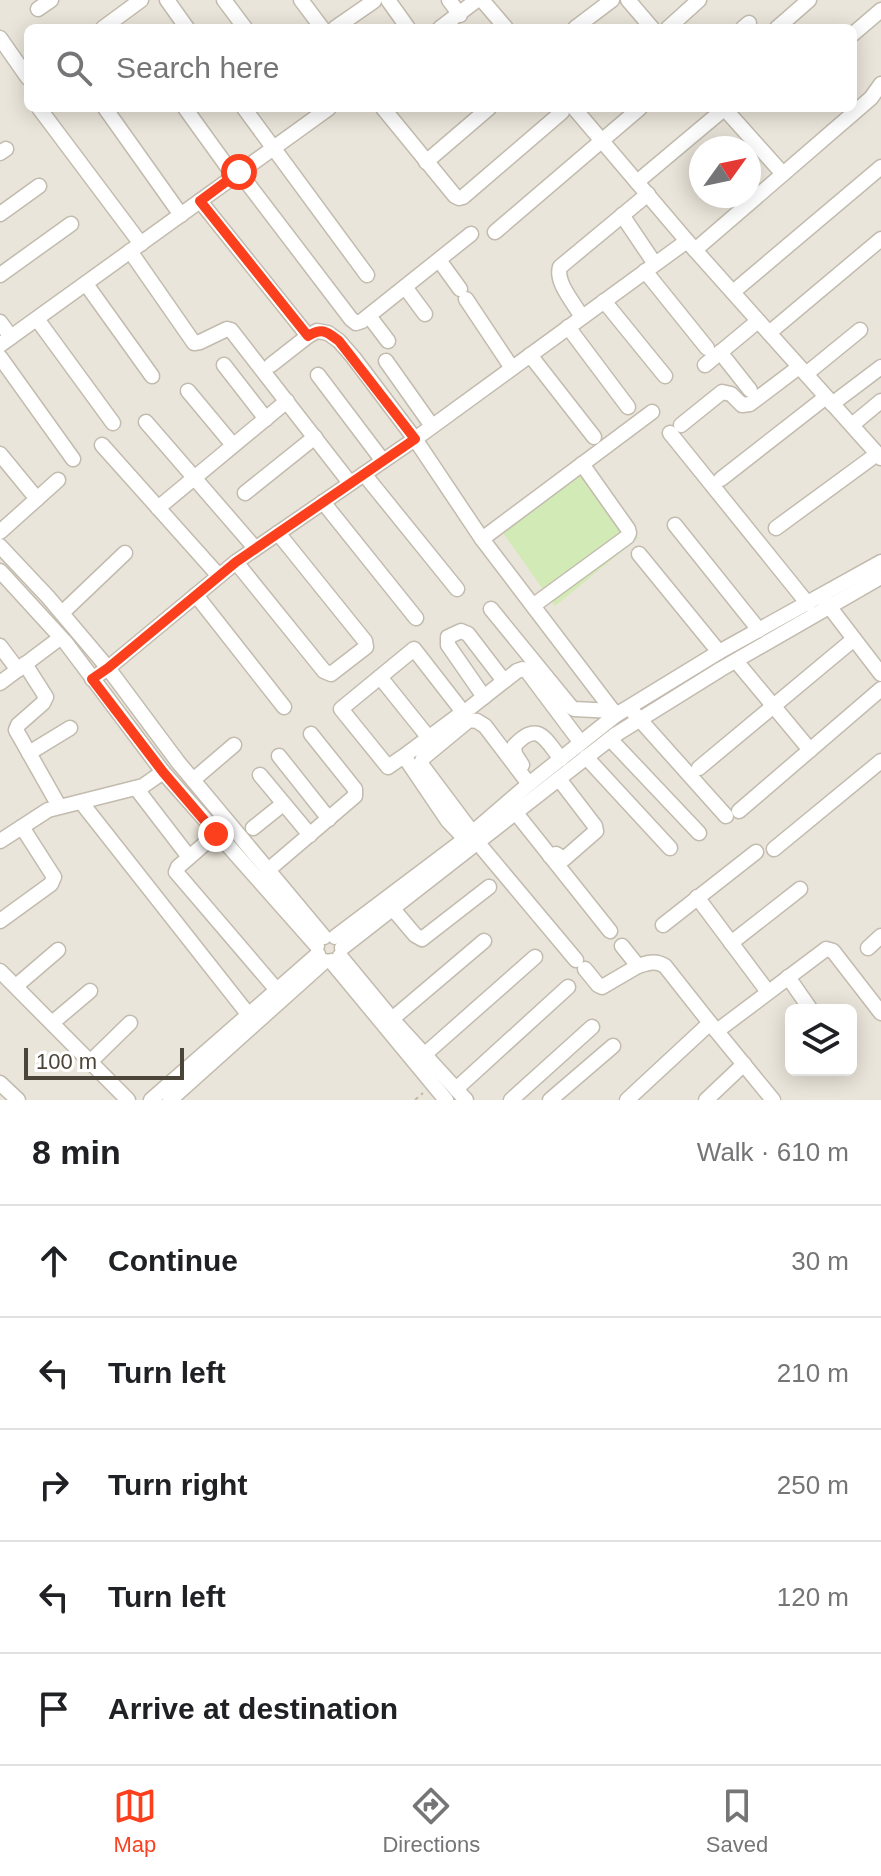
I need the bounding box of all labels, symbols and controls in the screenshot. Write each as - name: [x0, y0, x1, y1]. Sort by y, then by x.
- search box: [24, 24, 857, 112]
- icon: search: [52, 46, 96, 90]
- text: Search here: [116, 51, 279, 84]
- north arrow: [689, 136, 761, 208]
- route start: [221, 154, 257, 190]
- route end: [198, 816, 234, 852]
- map controls: [785, 1004, 857, 1076]
- button: layers: [785, 1004, 857, 1076]
- scale bar: [24, 1044, 184, 1080]
- text: 100 m: [36, 1049, 97, 1074]
- text: 8 min: [32, 1133, 121, 1171]
- text: Walk · 610 m: [697, 1137, 849, 1167]
- icon: ahead: [32, 1239, 76, 1283]
- text: Continue: [108, 1244, 238, 1277]
- text: 30 m: [791, 1246, 849, 1276]
- icon: left: [32, 1351, 76, 1395]
- text: Turn left: [108, 1356, 226, 1389]
- text: 210 m: [777, 1358, 849, 1388]
- icon: right: [32, 1463, 76, 1507]
- text: Turn right: [108, 1468, 247, 1501]
- text: 250 m: [777, 1470, 849, 1500]
- icon: left: [32, 1575, 76, 1619]
- text: Turn left: [108, 1580, 226, 1613]
- text: 120 m: [777, 1582, 849, 1612]
- icon: arrive: [32, 1687, 76, 1731]
- text: Arrive at destination: [108, 1692, 398, 1725]
- tab: Map: [113, 1784, 157, 1858]
- tab: Directions: [382, 1784, 480, 1858]
- tab: Saved: [706, 1784, 768, 1858]

